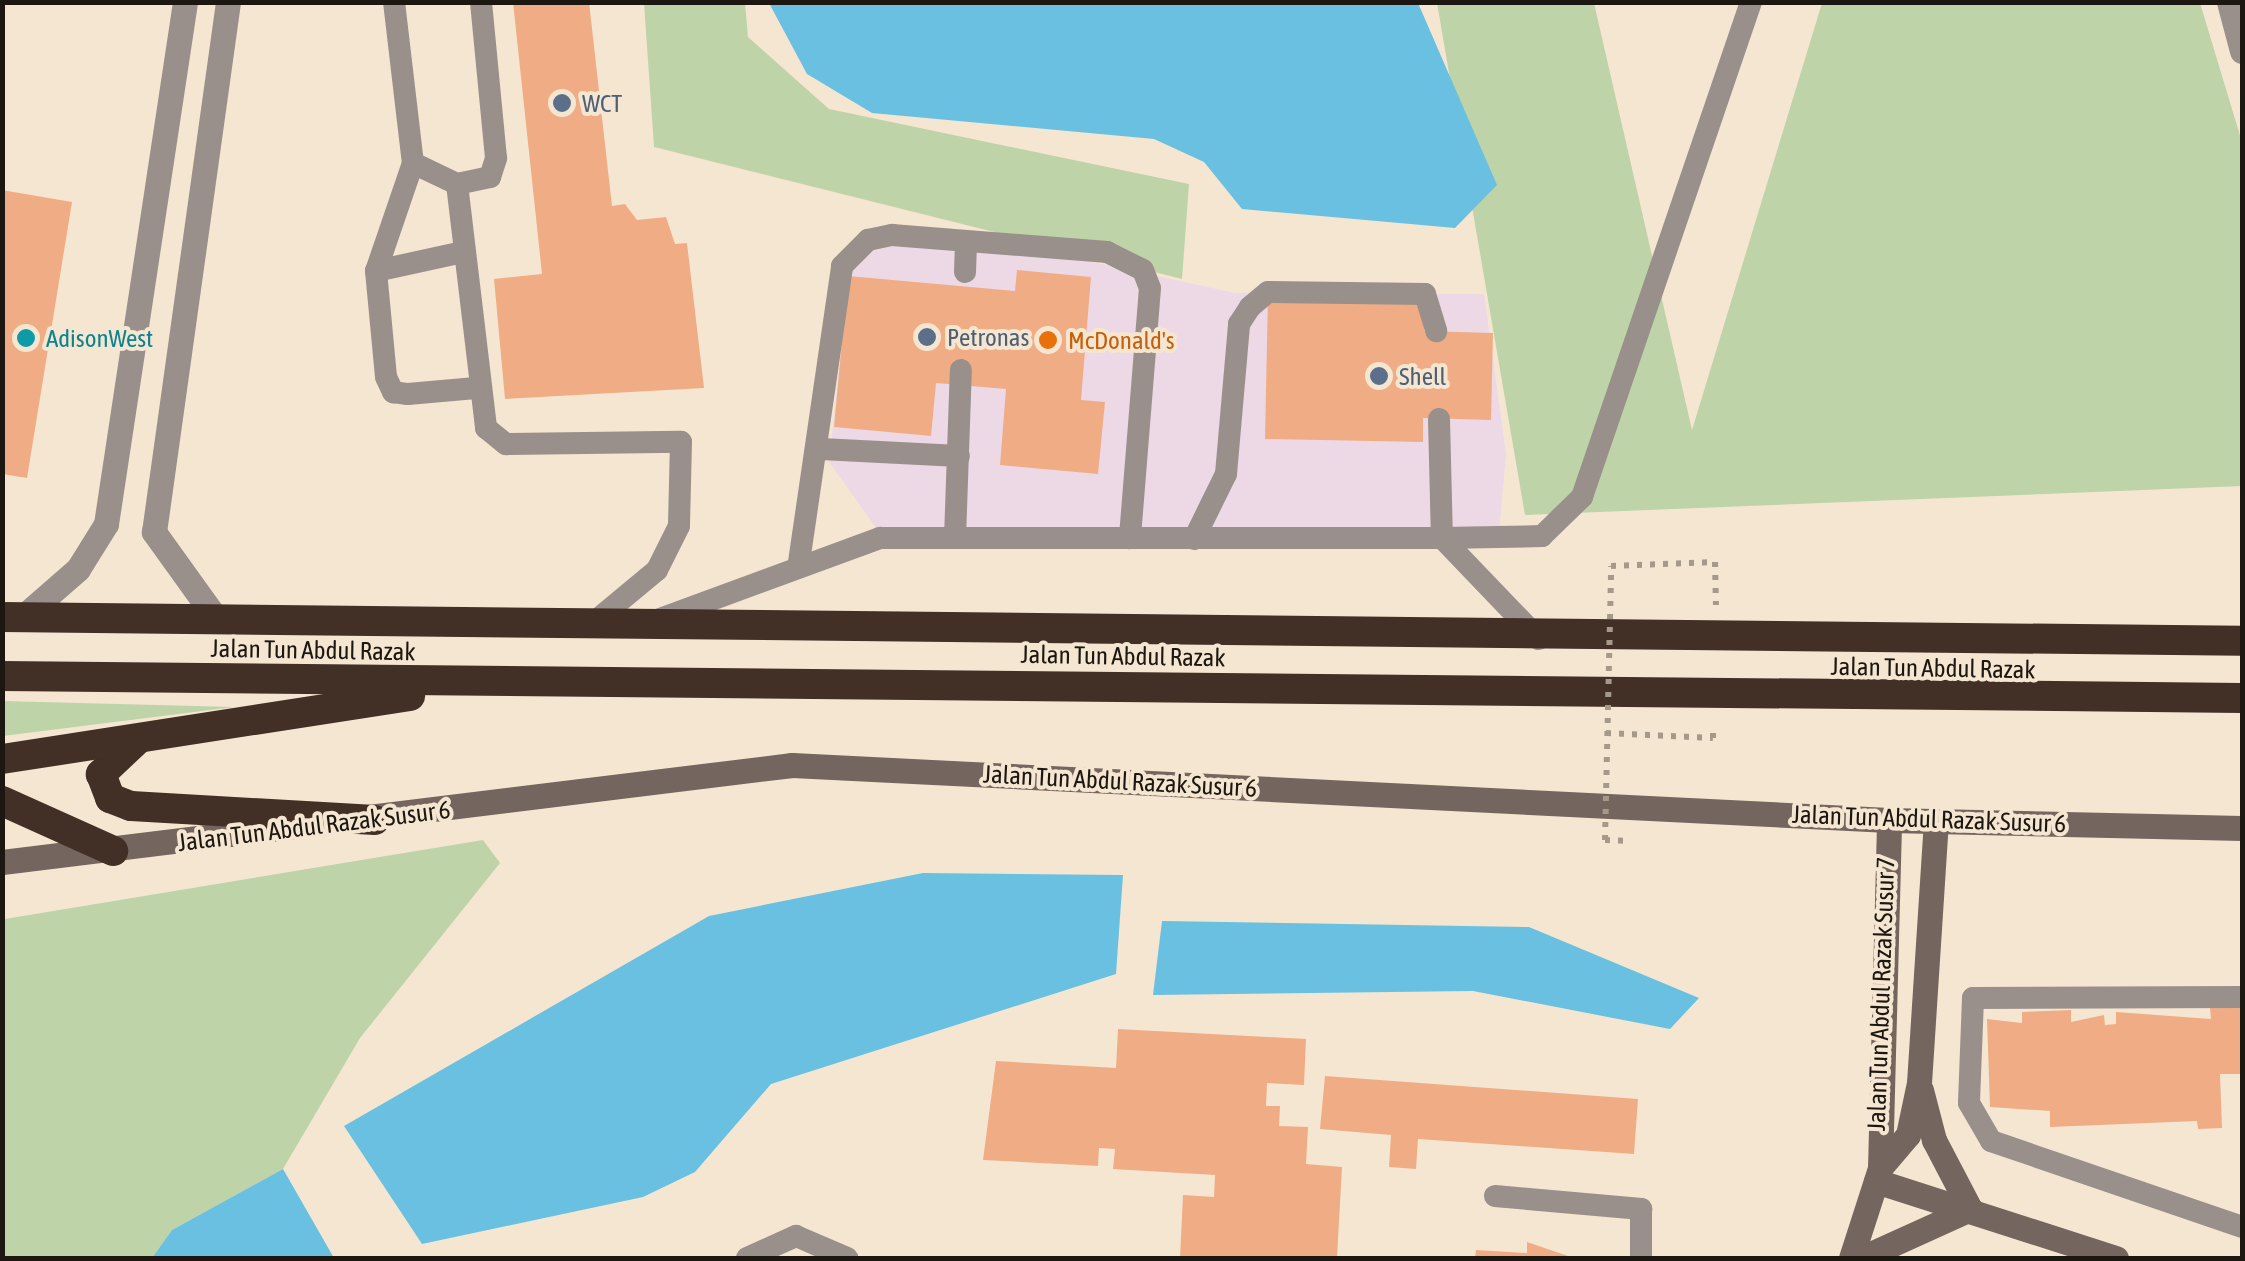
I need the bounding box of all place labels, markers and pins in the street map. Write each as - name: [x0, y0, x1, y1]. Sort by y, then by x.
- place label: WCT: [582, 88, 622, 118]
- marker: WCT: [551, 92, 573, 114]
- place label: Petronas: [947, 322, 1029, 352]
- place label: AdisonWest: [46, 323, 153, 353]
- place label: McDonald's: [1068, 325, 1175, 355]
- marker: Petronas: [916, 326, 938, 348]
- marker: AdisonWest: [15, 327, 37, 349]
- marker: McDonald's: [1037, 329, 1059, 351]
- place label: Shell: [1399, 361, 1446, 391]
- marker: Shell: [1368, 365, 1390, 387]

